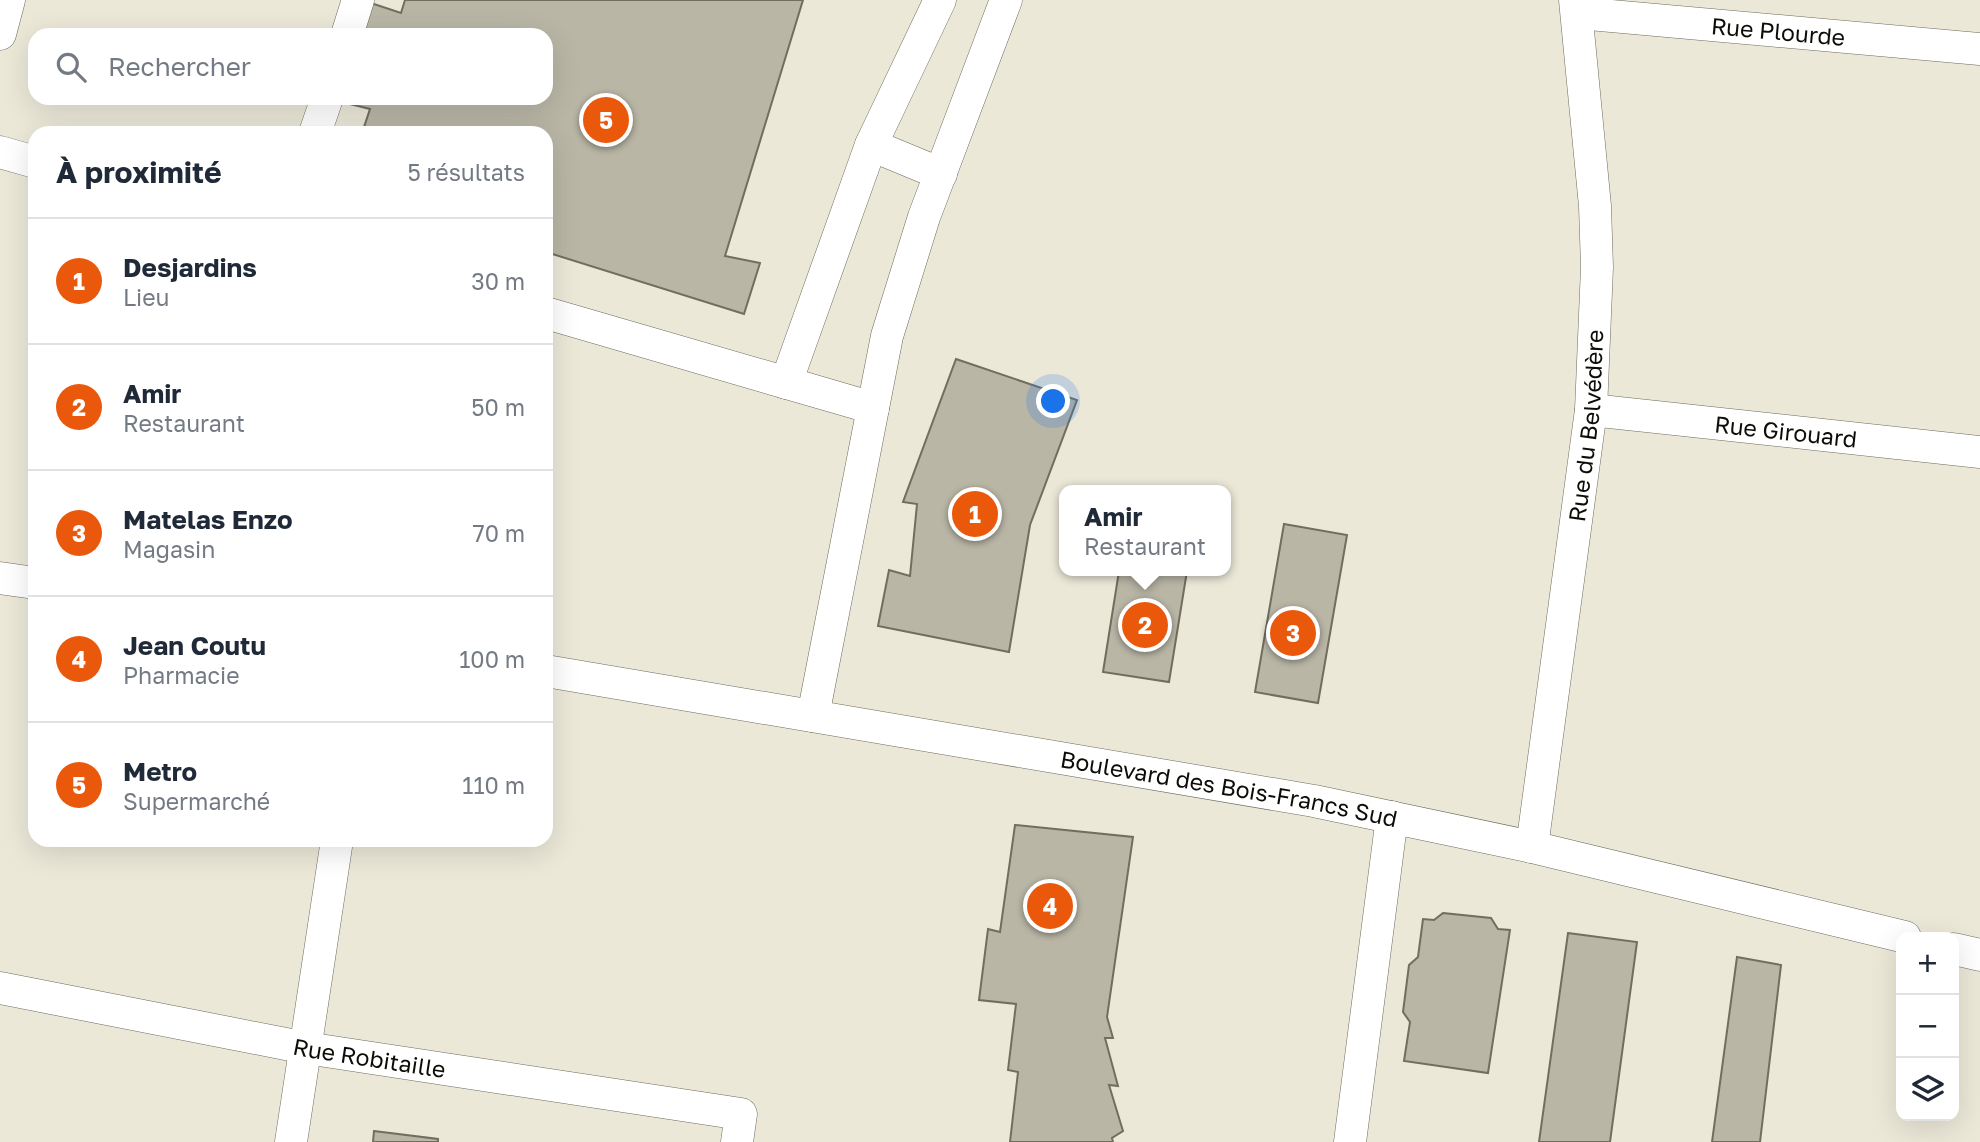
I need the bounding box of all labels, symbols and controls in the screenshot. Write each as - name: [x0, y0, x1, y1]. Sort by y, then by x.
- street label: Rue Plourde: [1710, 11, 1846, 51]
- search box: [28, 28, 553, 105]
- icon: search: [52, 48, 90, 86]
- text: Rechercher: [108, 51, 251, 82]
- pin: 5: [583, 94, 629, 146]
- text: À proximité: [56, 154, 222, 190]
- text: 5 résultats: [407, 158, 525, 186]
- text: Desjardins: [123, 252, 257, 283]
- text: 1: [73, 267, 85, 295]
- text: 30 m: [471, 267, 525, 295]
- text: Lieu: [123, 283, 170, 311]
- street label: Rue du Belvédère: [1562, 329, 1608, 523]
- text: Amir: [123, 378, 181, 409]
- your location: [1036, 384, 1070, 418]
- text: 2: [72, 393, 86, 421]
- text: 50 m: [471, 393, 525, 421]
- text: Restaurant: [123, 409, 245, 437]
- street label: Rue Girouard: [1713, 409, 1858, 453]
- popup: [1059, 485, 1231, 576]
- pin: 1: [952, 488, 998, 540]
- text: Amir: [1084, 501, 1143, 532]
- text: Matelas Enzo: [123, 504, 293, 535]
- text: 3: [72, 519, 86, 547]
- text: 70 m: [472, 519, 525, 547]
- text: Restaurant: [1084, 532, 1206, 560]
- text: Magasin: [123, 535, 215, 563]
- pin: 2: [1122, 599, 1168, 651]
- pin: 3: [1270, 607, 1316, 659]
- text: Jean Coutu: [123, 630, 266, 661]
- text: 4: [72, 645, 86, 673]
- text: 100 m: [459, 645, 525, 673]
- text: Pharmacie: [123, 661, 240, 689]
- street label: Boulevard des Bois-Francs Sud: [1058, 744, 1400, 832]
- text: Metro: [123, 756, 197, 787]
- text: 5: [72, 771, 86, 799]
- text: 110 m: [462, 771, 525, 799]
- text: Supermarché: [123, 787, 270, 815]
- pin: 4: [1027, 880, 1073, 932]
- map controls: [1896, 932, 1959, 1121]
- button: +: [1896, 932, 1959, 995]
- button: −: [1896, 995, 1959, 1058]
- street label: Rue Robitaille: [291, 1032, 448, 1083]
- button: layers: [1896, 1058, 1959, 1121]

